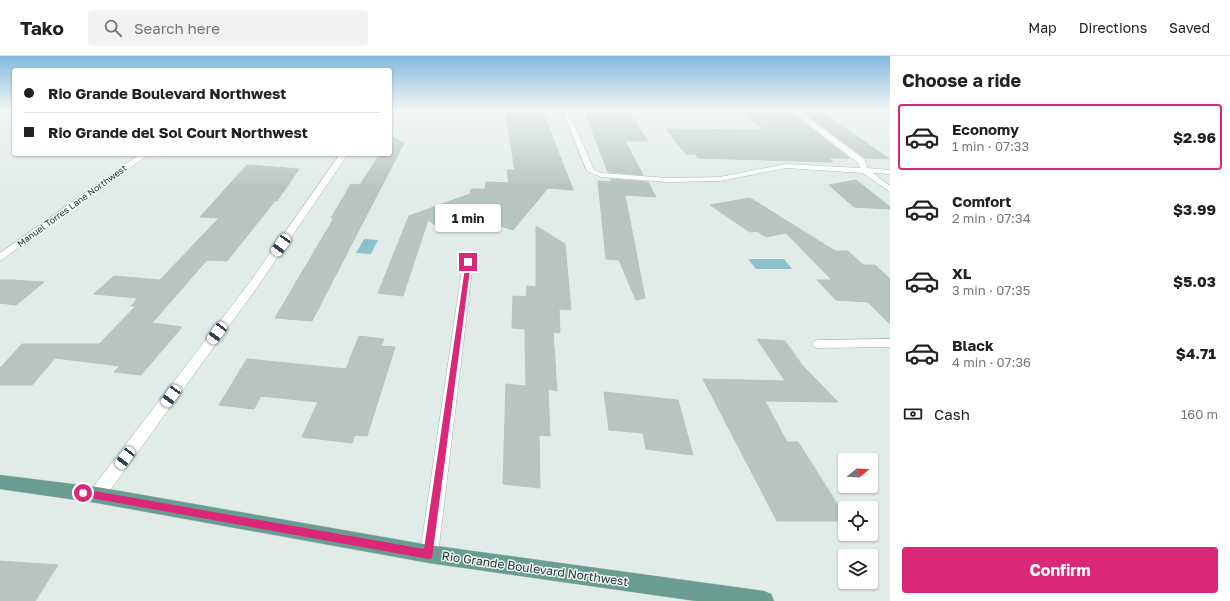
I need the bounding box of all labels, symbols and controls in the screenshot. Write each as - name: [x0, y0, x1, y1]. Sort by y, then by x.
- search box: [88, 10, 368, 46]
- text: Tako: [20, 16, 64, 39]
- icon: search: [102, 17, 124, 39]
- text: Search here: [134, 19, 220, 37]
- text: Map: [1028, 19, 1057, 36]
- text: Directions: [1079, 19, 1147, 36]
- text: Saved: [1169, 19, 1210, 36]
- text: Choose a ride: [902, 69, 1021, 91]
- text: Rio Grande Boulevard Northwest: [48, 84, 286, 102]
- icon: car: [904, 119, 940, 155]
- text: Economy: [952, 120, 1019, 138]
- text: Rio Grande del Sol Court Northwest: [48, 123, 308, 141]
- text: $2.96: [1173, 128, 1216, 146]
- text: 1 min · 07:33: [952, 138, 1029, 154]
- street label: Manuel Torres Lane Northwest: [15, 162, 129, 249]
- icon: car: [904, 191, 940, 227]
- text: Comfort: [952, 192, 1011, 210]
- text: $3.99: [1173, 200, 1216, 218]
- callout: 1 min: [435, 204, 501, 232]
- text: 1 min: [452, 210, 484, 226]
- text: 2 min · 07:34: [952, 210, 1031, 226]
- car: [269, 232, 293, 258]
- route end: [459, 253, 477, 271]
- icon: car: [904, 263, 940, 299]
- text: XL: [952, 264, 971, 282]
- text: $5.03: [1173, 272, 1216, 290]
- text: 3 min · 07:35: [952, 282, 1030, 298]
- car: [205, 320, 229, 346]
- icon: car: [904, 335, 940, 371]
- text: Black: [952, 336, 994, 354]
- text: $4.71: [1176, 344, 1216, 362]
- text: 4 min · 07:36: [952, 354, 1031, 370]
- car: [159, 383, 183, 409]
- icon: cash: [902, 403, 924, 425]
- text: Cash: [934, 405, 970, 423]
- text: 160 m: [1181, 406, 1218, 422]
- car: [113, 445, 137, 471]
- north arrow: [838, 453, 878, 493]
- map controls: [838, 453, 878, 589]
- route start: [74, 484, 92, 502]
- button: locate: [838, 501, 878, 541]
- button: Confirm: [902, 547, 1218, 593]
- street label: Rio Grande Boulevard Northwest: [441, 548, 629, 589]
- button: layers: [838, 549, 878, 589]

